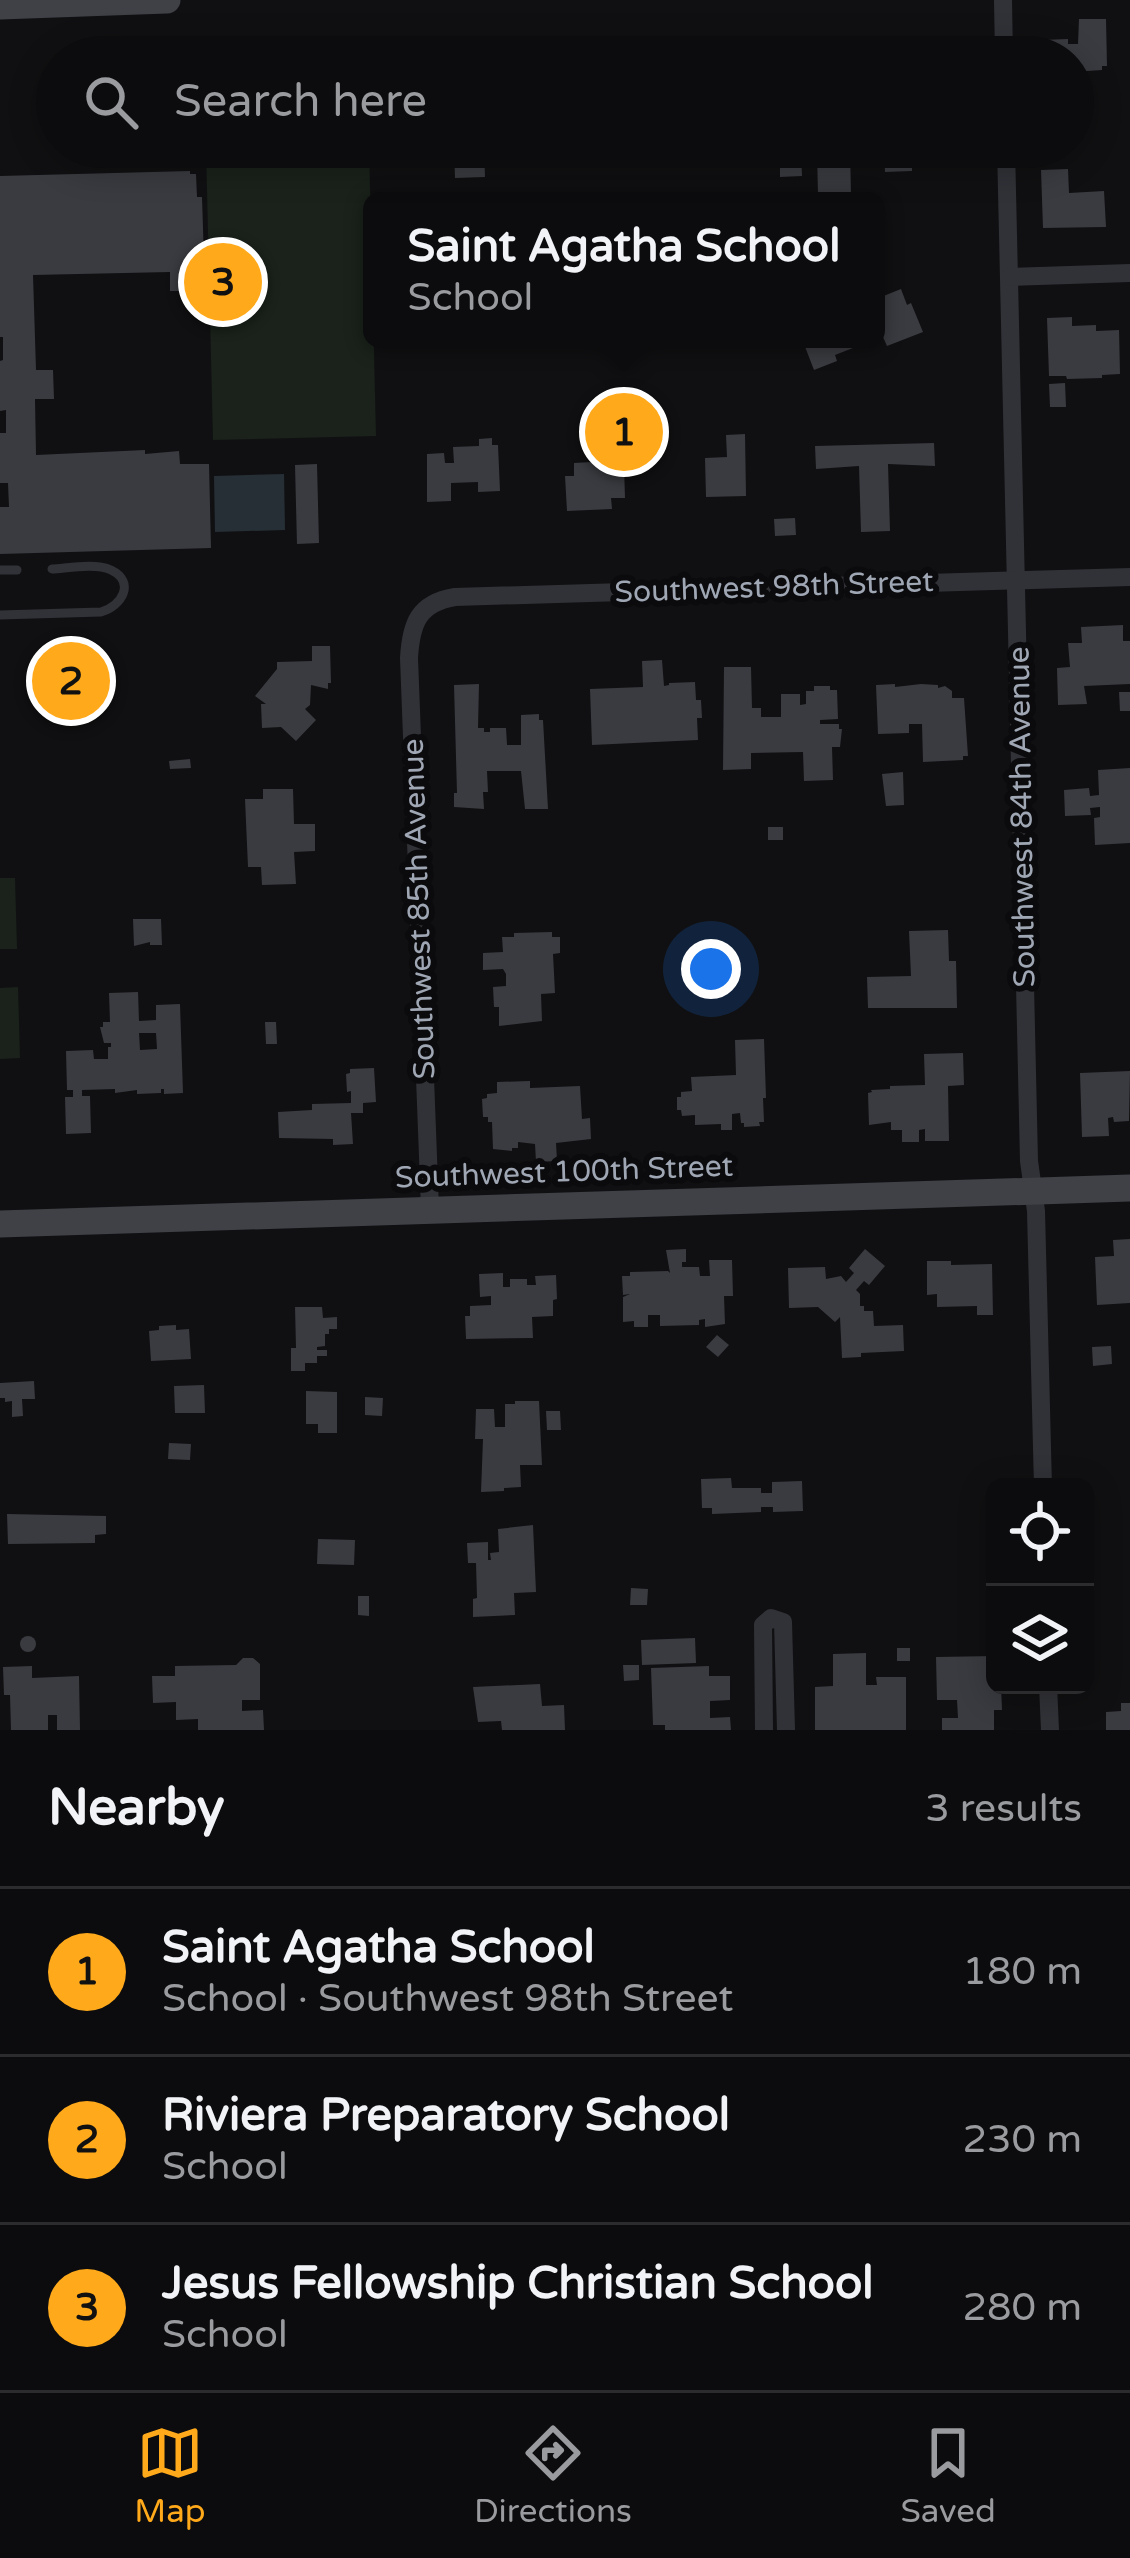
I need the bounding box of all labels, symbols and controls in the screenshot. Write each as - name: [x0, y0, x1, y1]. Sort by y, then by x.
- search box: [36, 36, 1094, 168]
- icon: search: [78, 69, 144, 135]
- text: Search here: [174, 75, 427, 129]
- popup: [363, 192, 885, 348]
- text: Saint Agatha School: [408, 220, 840, 274]
- pin: 3: [184, 237, 262, 327]
- text: School: [408, 274, 533, 321]
- pin: 1: [585, 387, 663, 477]
- street label: Southwest 98th Street: [614, 563, 934, 611]
- pin: 2: [32, 636, 110, 726]
- street label: Southwest 84th Avenue: [1001, 646, 1043, 988]
- street label: Southwest 85th Avenue: [395, 738, 443, 1080]
- your location: [681, 939, 741, 999]
- street label: Southwest 100th Street: [394, 1148, 734, 1196]
- map controls: [986, 1478, 1094, 1694]
- button: locate: [986, 1478, 1094, 1586]
- button: layers: [986, 1586, 1094, 1694]
- text: Nearby: [48, 1777, 225, 1839]
- text: 3 results: [925, 1785, 1082, 1832]
- text: Saint Agatha School: [162, 1921, 595, 1975]
- text: 1: [75, 1948, 99, 1995]
- text: 180 m: [963, 1948, 1082, 1995]
- text: School · Southwest 98th Street: [162, 1975, 733, 2022]
- text: Riviera Preparatory School: [162, 2089, 730, 2143]
- text: 2: [75, 2116, 99, 2163]
- text: 230 m: [963, 2116, 1082, 2163]
- text: School: [162, 2143, 288, 2190]
- text: Jesus Fellowship Christian School: [162, 2257, 874, 2311]
- text: 3: [75, 2284, 99, 2331]
- text: 280 m: [963, 2284, 1082, 2331]
- text: School: [162, 2311, 288, 2358]
- tab: Map: [134, 2420, 206, 2531]
- tab: Directions: [474, 2420, 632, 2531]
- tab: Saved: [900, 2420, 996, 2531]

